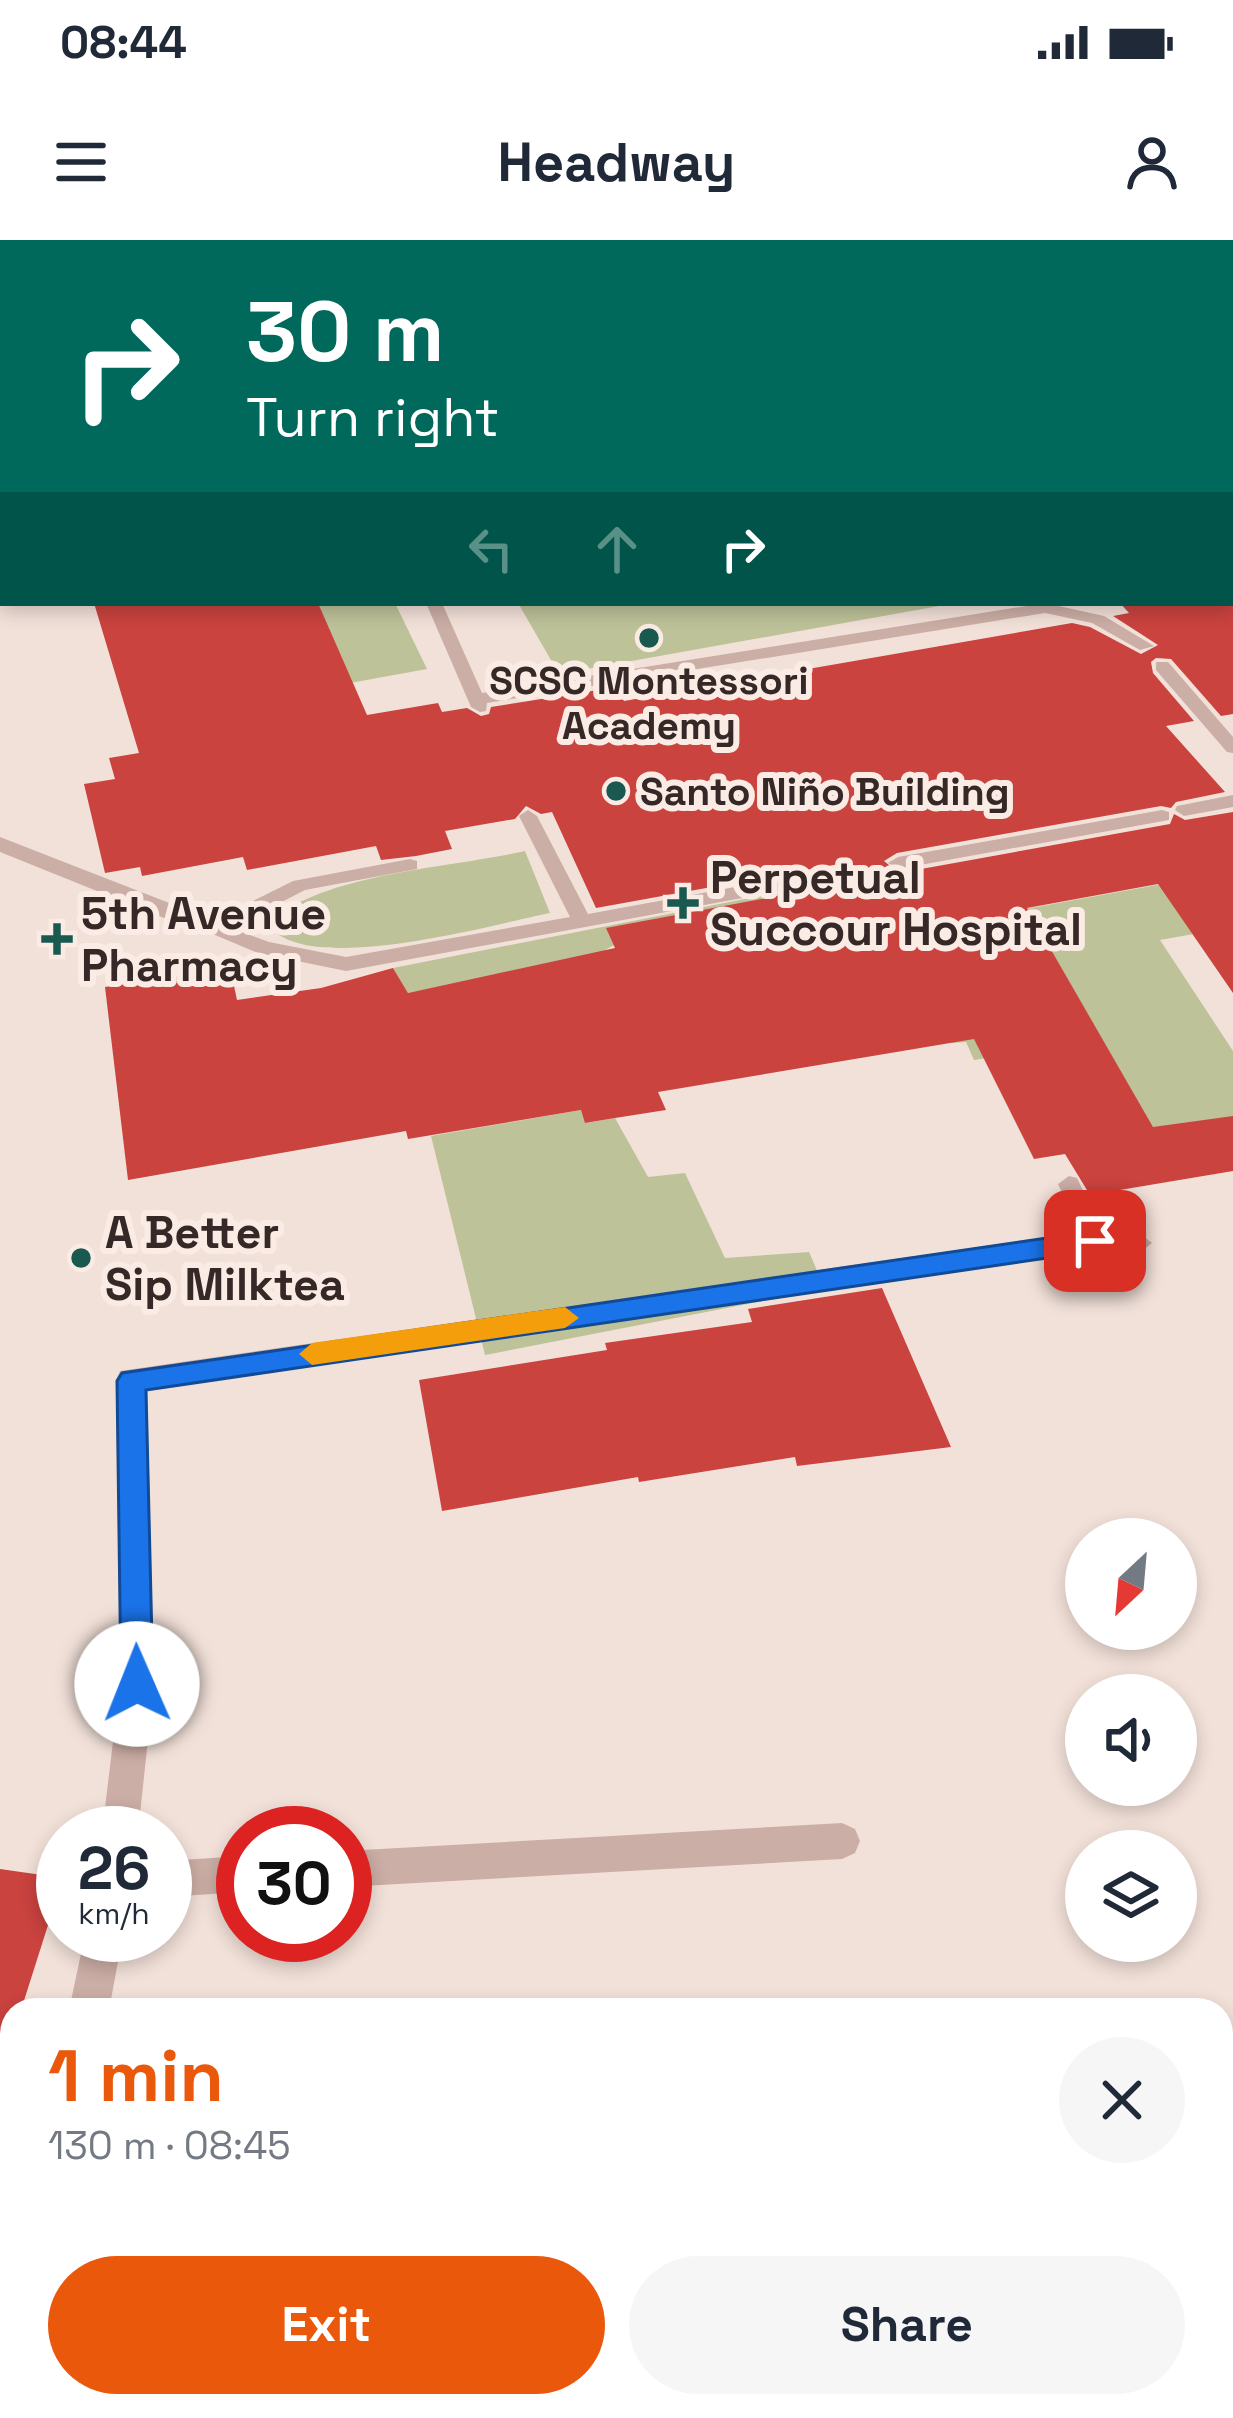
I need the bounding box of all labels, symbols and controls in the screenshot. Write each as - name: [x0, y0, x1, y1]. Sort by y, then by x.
- text: 08:44: [60, 14, 187, 71]
- text: Headway: [498, 128, 735, 197]
- icon: menu: [48, 129, 114, 195]
- icon: person: [1119, 129, 1185, 195]
- text: 30 m: [246, 278, 445, 386]
- icon: right: [48, 288, 204, 444]
- text: Turn right: [246, 383, 499, 452]
- icon: left: [458, 516, 524, 582]
- icon: ahead: [584, 516, 650, 582]
- icon: right: [710, 516, 776, 582]
- marker: SCSC Montessori Academy: [636, 625, 662, 651]
- place label: SCSC Montessori Academy: [489, 656, 809, 750]
- place label: Santo Niño Building: [640, 767, 1010, 816]
- marker: Santo Niño Building: [603, 778, 629, 804]
- place label: Perpetual Succour Hospital: [710, 849, 1082, 958]
- place label: 5th Avenue Pharmacy: [81, 885, 326, 994]
- marker: Perpetual Succour Hospital: [667, 887, 699, 919]
- marker: 5th Avenue Pharmacy: [44, 926, 70, 952]
- pin: [1044, 1190, 1146, 1292]
- place label: A Better Sip Milktea: [105, 1204, 345, 1313]
- icon: arrive: [1062, 1208, 1128, 1274]
- marker: A Better Sip Milktea: [68, 1245, 94, 1271]
- north arrow: [1065, 1518, 1197, 1650]
- map controls: [1065, 1518, 1197, 1962]
- position arrow: [74, 1621, 200, 1747]
- button: sound: [1065, 1674, 1197, 1806]
- speed limit sign: 30: [216, 1806, 372, 1962]
- text: 26: [78, 1830, 150, 1907]
- button: layers: [1065, 1830, 1197, 1962]
- text: km/h: [78, 1894, 150, 1933]
- text: 1 min: [48, 2030, 224, 2122]
- button: close: [1059, 2037, 1185, 2163]
- text: 130 m · 08:45: [48, 2121, 291, 2170]
- button: Exit: [48, 2256, 605, 2394]
- button: Share: [629, 2256, 1185, 2394]

